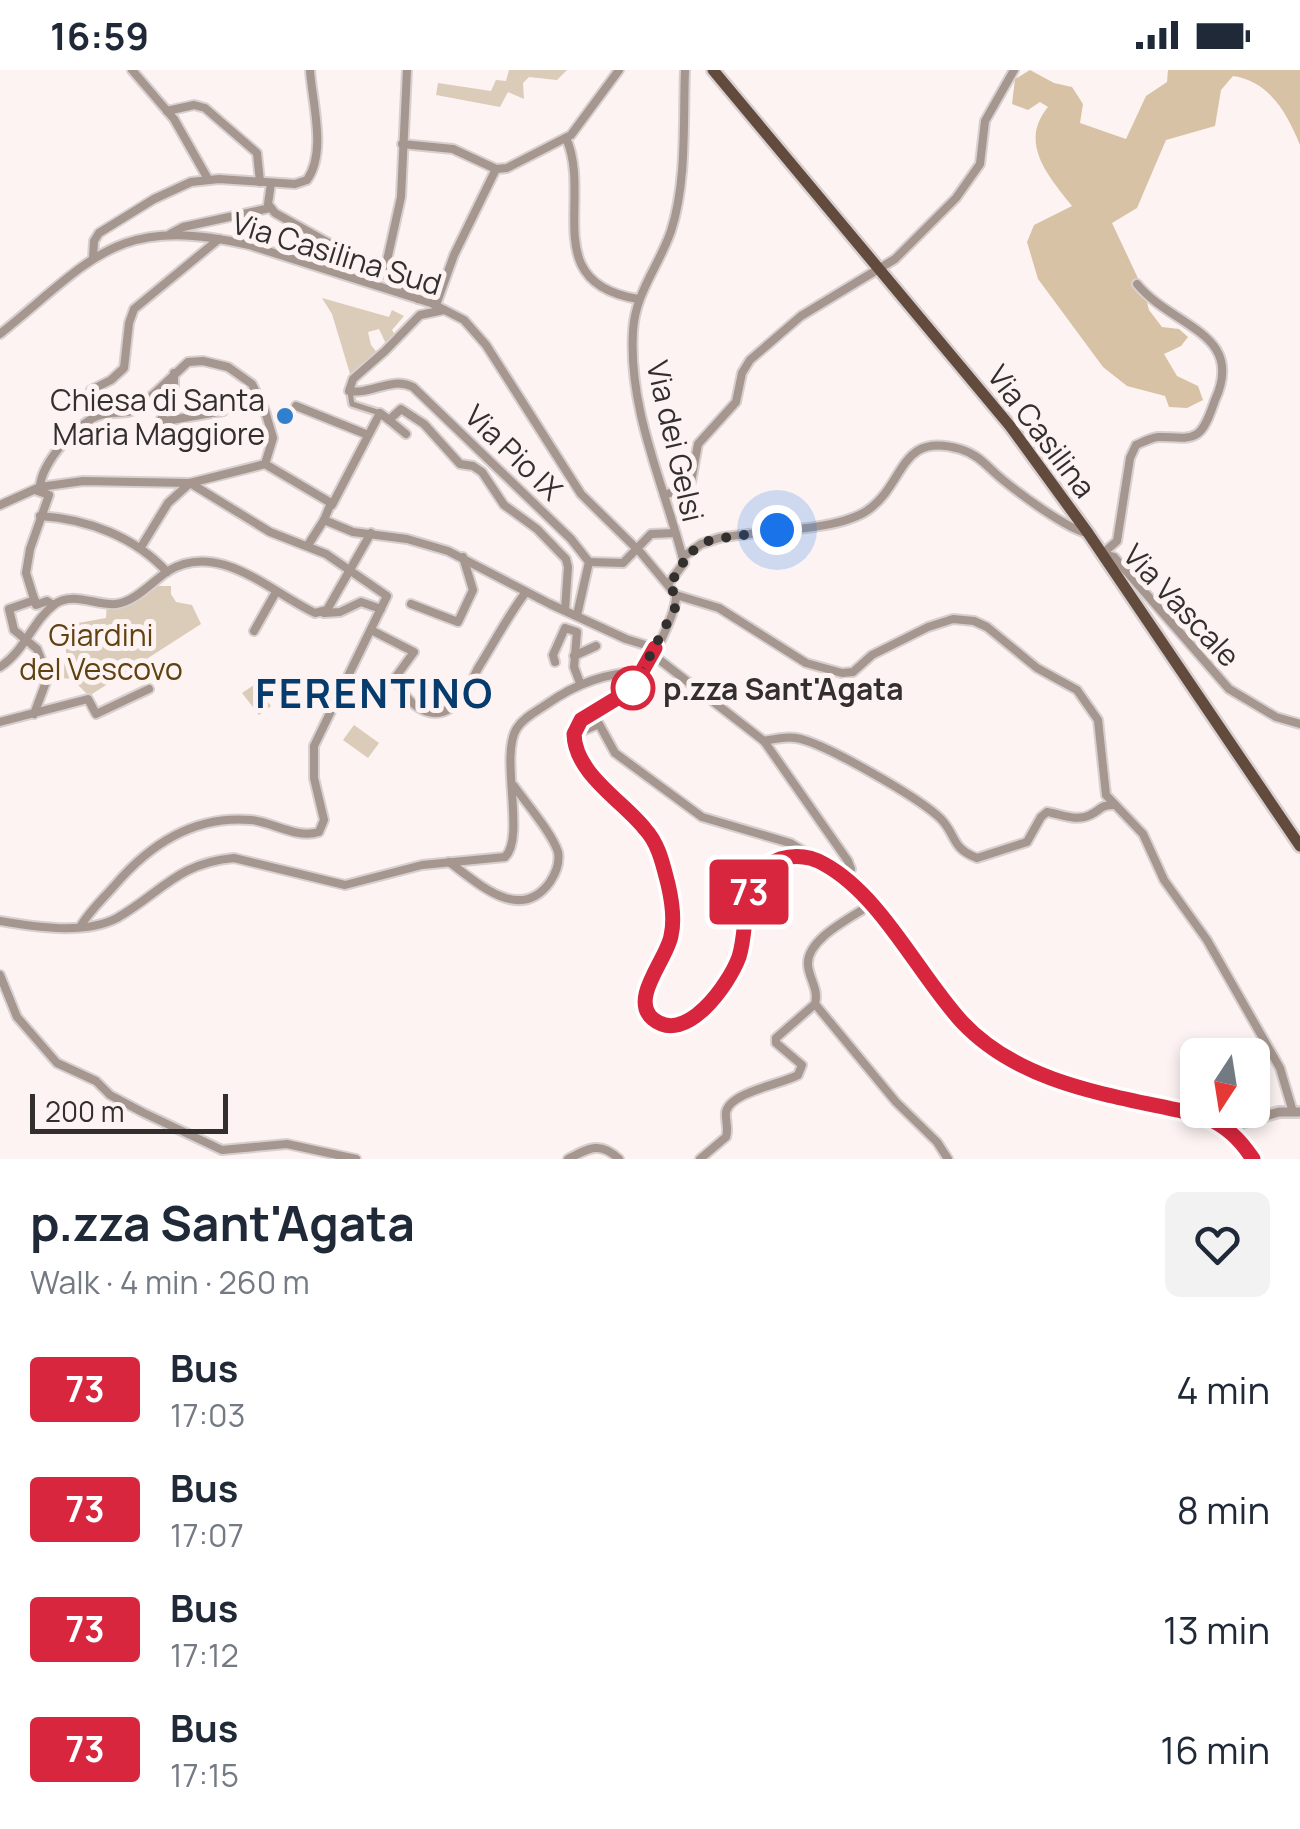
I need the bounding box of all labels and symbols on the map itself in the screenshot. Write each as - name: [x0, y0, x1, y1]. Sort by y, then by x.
- street label: Via Casilina Sud: [227, 202, 447, 304]
- street label: Via Casilina: [979, 356, 1105, 506]
- street label: Via dei Gelsi: [638, 357, 714, 525]
- place label: Chiesa di Santa Maria Maggiore: [50, 379, 265, 454]
- street label: Via Pio IX: [456, 395, 572, 509]
- marker: Chiesa di Santa Maria Maggiore: [274, 405, 296, 427]
- your location: [752, 505, 802, 555]
- street label: Via Vascale: [1114, 535, 1250, 675]
- park label: Giardini del Vescovo: [19, 614, 183, 689]
- district label: FERENTINO: [255, 665, 495, 720]
- marker: p.zza Sant'Agata: [612, 667, 654, 709]
- place label: p.zza Sant'Agata: [663, 668, 904, 709]
- line badge: 73: [704, 860, 794, 924]
- north arrow: [1180, 1038, 1270, 1128]
- scale bar: [30, 1089, 228, 1134]

